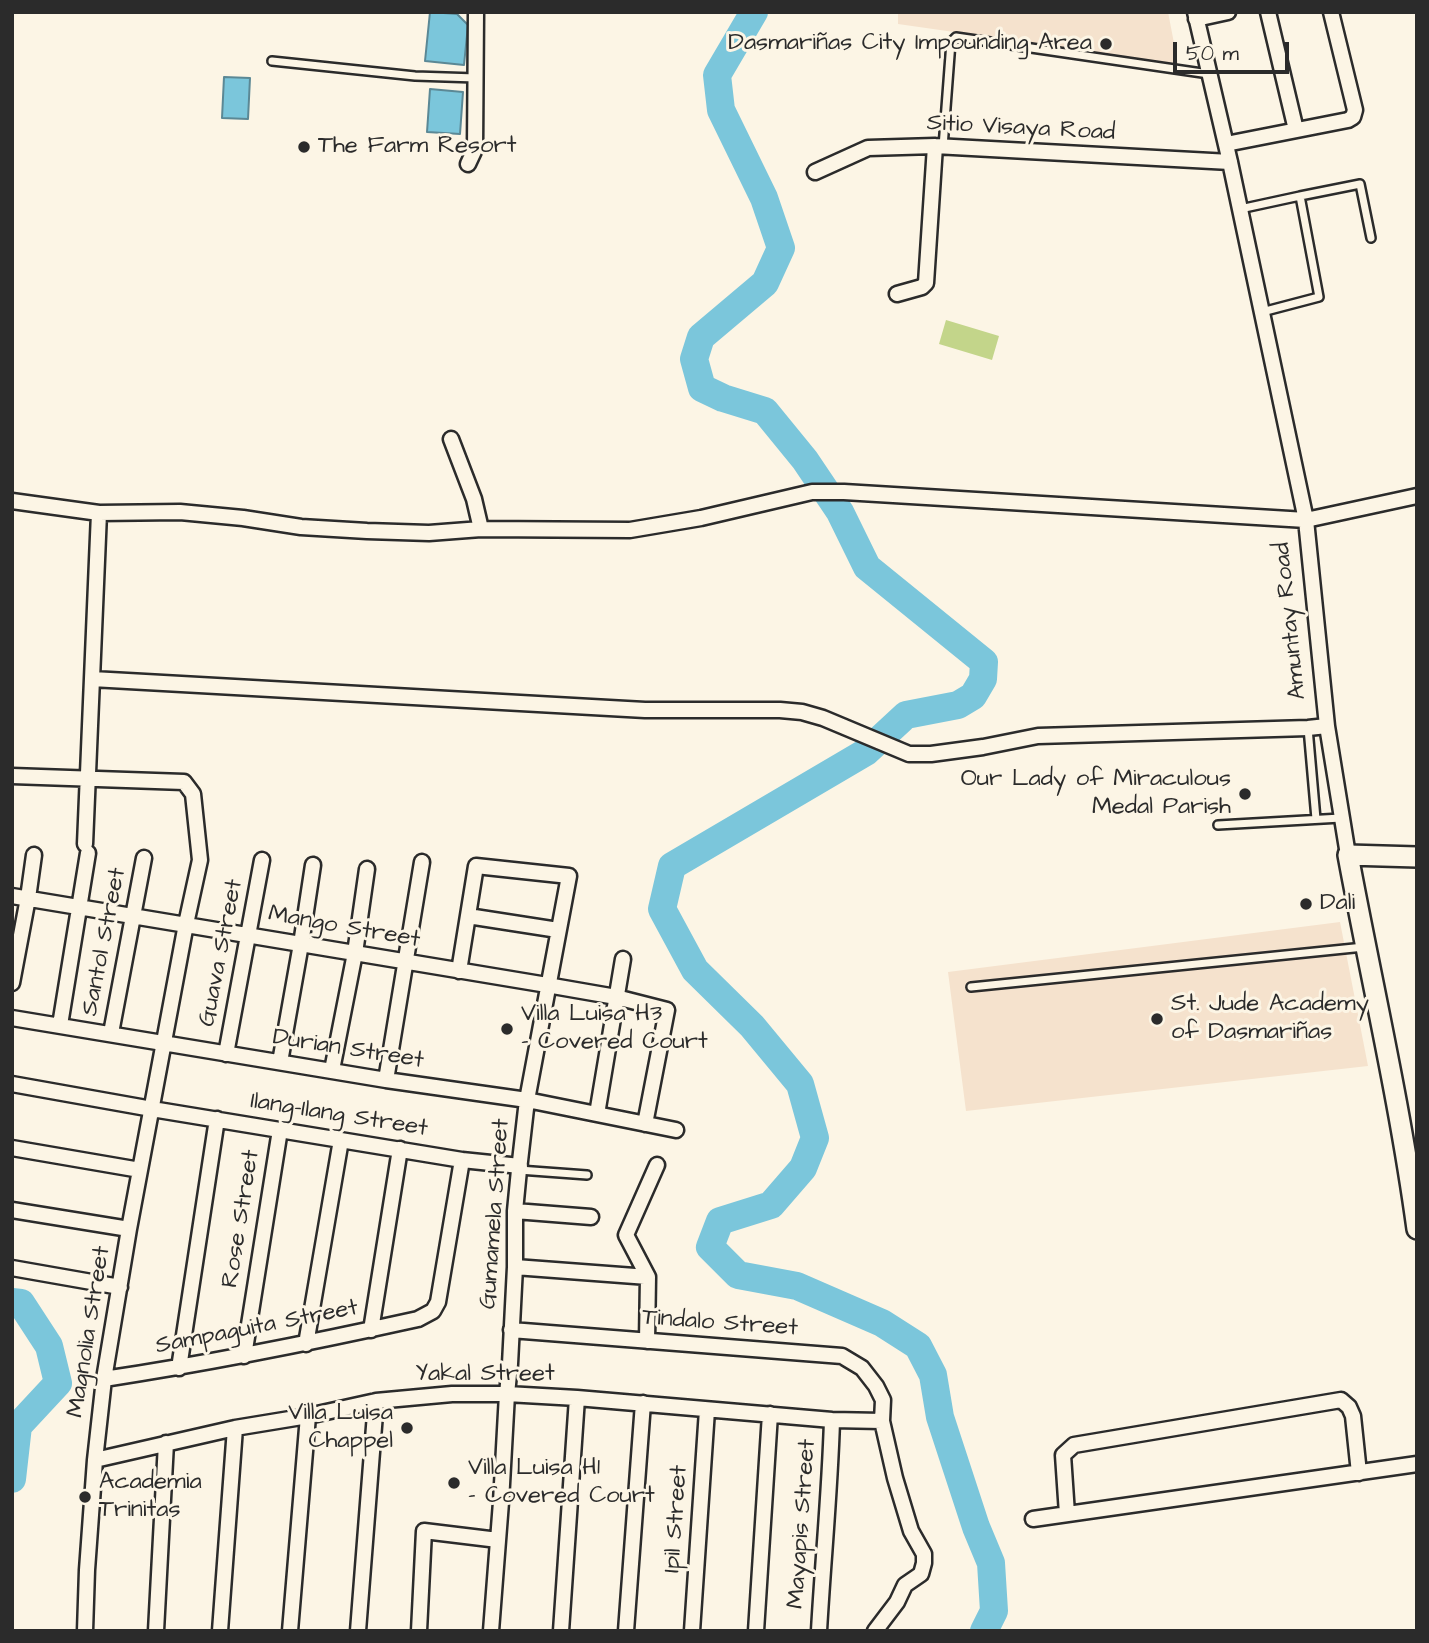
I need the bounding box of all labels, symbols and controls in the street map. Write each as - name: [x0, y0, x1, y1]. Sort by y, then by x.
- scale bar: [1177, 28, 1292, 72]
- place label: Dasmariñas City Impounding Area: [728, 30, 1092, 58]
- marker: Dasmariñas City Impounding Area: [1098, 36, 1114, 52]
- text: 50 m: [1186, 39, 1239, 68]
- street label: Sitio Visaya Road: [926, 110, 1116, 148]
- place label: The Farm Resort: [318, 133, 516, 161]
- marker: The Farm Resort: [296, 139, 312, 155]
- street label: Amuntay Road: [1268, 541, 1314, 701]
- place label: Our Lady of Miraculous Medal Parish: [961, 766, 1231, 822]
- marker: Our Lady of Miraculous Medal Parish: [1237, 786, 1253, 802]
- street label: Santol Street: [77, 866, 133, 1018]
- street label: Guava Street: [194, 877, 250, 1029]
- place label: Dali: [1320, 890, 1355, 918]
- marker: Dali: [1298, 896, 1314, 912]
- street label: Mango Street: [266, 900, 422, 956]
- place label: St. Jude Academy of Dasmariñas: [1171, 991, 1369, 1047]
- place label: Villa Luisa H3 - Covered Court: [521, 1001, 708, 1057]
- marker: St. Jude Academy of Dasmariñas: [1149, 1011, 1165, 1027]
- marker: Villa Luisa H3 - Covered Court: [499, 1021, 515, 1037]
- street label: Durian Street: [270, 1024, 426, 1076]
- street label: Ilang-Ilang Street: [248, 1088, 430, 1144]
- street label: Gumamela Street: [475, 1118, 517, 1310]
- street label: Rose Street: [217, 1148, 267, 1290]
- street label: Magnolia Street: [62, 1244, 118, 1420]
- street label: Sampaguita Street: [153, 1294, 361, 1362]
- street label: Tindalo Street: [641, 1304, 799, 1344]
- street label: Yakal Street: [415, 1361, 555, 1389]
- place label: Villa Luisa Chappel: [288, 1400, 393, 1456]
- marker: Villa Luisa Chappel: [399, 1420, 415, 1436]
- street label: Mayapis Street: [783, 1438, 823, 1610]
- place label: Villa Luisa H1 - Covered Court: [468, 1455, 655, 1511]
- street label: Ipil Street: [659, 1464, 695, 1574]
- place label: Academia Trinitas: [99, 1469, 202, 1525]
- marker: Villa Luisa H1 - Covered Court: [446, 1475, 462, 1491]
- marker: Academia Trinitas: [77, 1489, 93, 1505]

